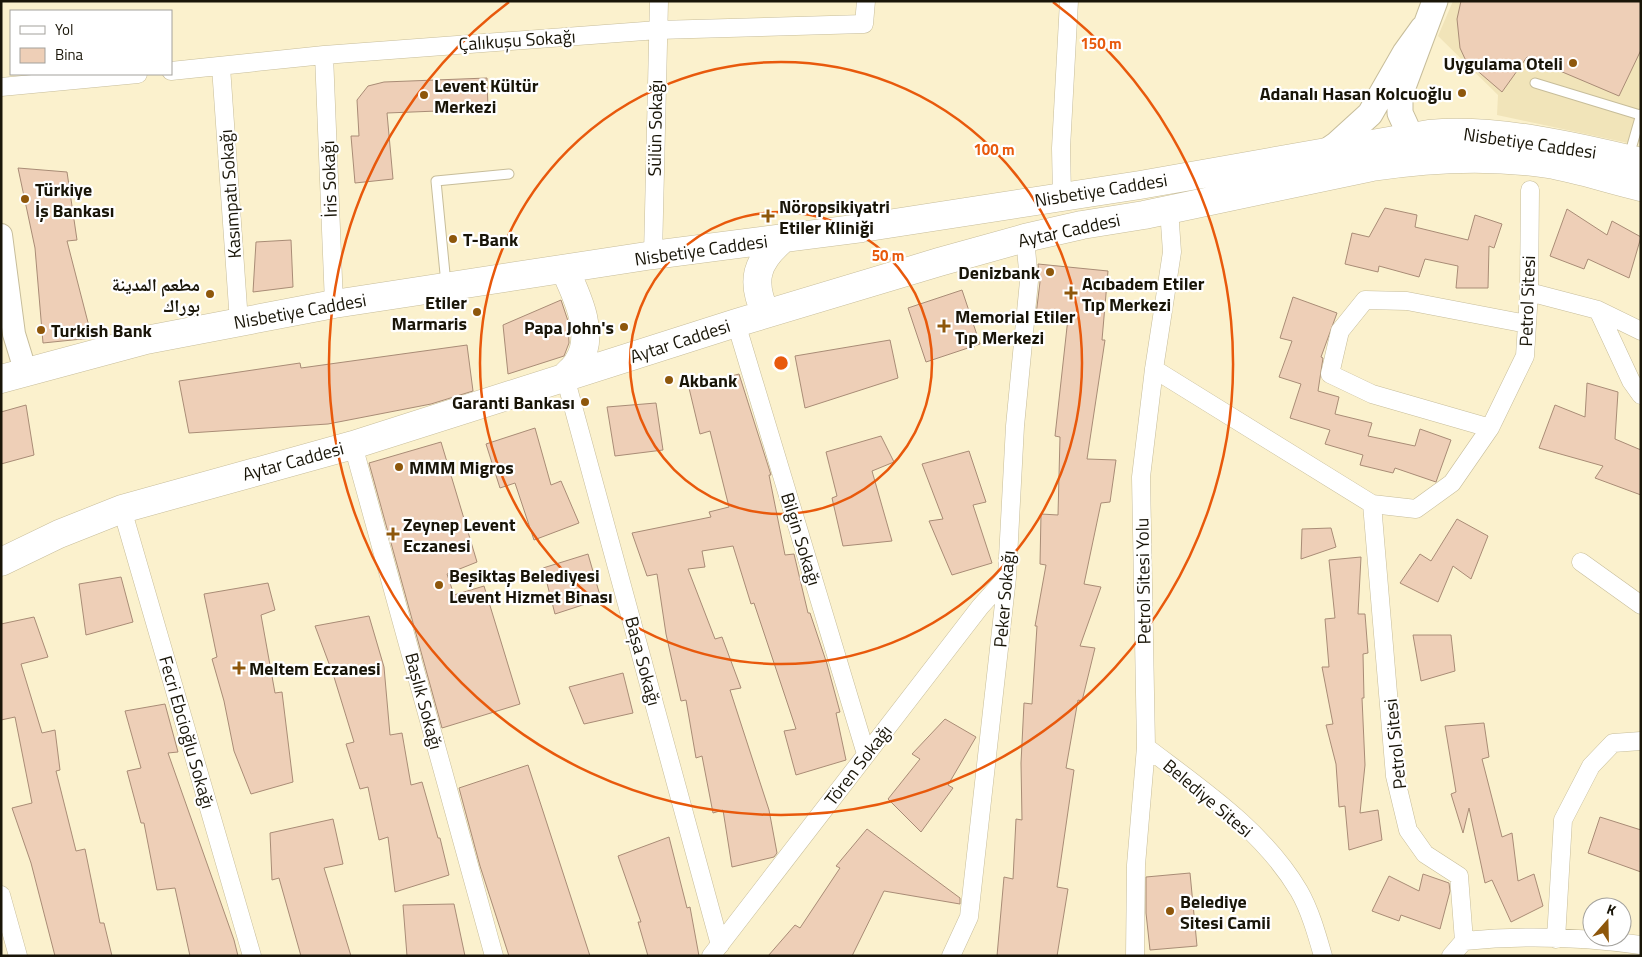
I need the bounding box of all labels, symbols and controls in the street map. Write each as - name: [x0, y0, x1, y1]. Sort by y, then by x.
- legend: [10, 10, 172, 75]
- text: Yol: [55, 18, 73, 41]
- street label: Çalıkuşu Sokağı: [458, 22, 576, 58]
- text: 150 m: [1080, 32, 1122, 55]
- text: Bina: [55, 43, 84, 66]
- place label: Uygulama Oteli: [1444, 50, 1563, 77]
- marker: Uygulama Oteli: [1567, 57, 1579, 69]
- place label: Levent Kültür Merkezi: [434, 72, 539, 120]
- street label: Sülün Sokağı: [641, 79, 669, 177]
- place label: Adanalı Hasan Kolcuoğlu: [1260, 80, 1452, 107]
- marker: Adanalı Hasan Kolcuoğlu: [1456, 87, 1468, 99]
- marker: Levent Kültür Merkezi: [418, 89, 430, 101]
- street label: Nisbetiye Caddesi: [1462, 120, 1598, 166]
- street label: Kasımpatı Sokağı: [212, 129, 248, 259]
- text: 100 m: [973, 138, 1015, 161]
- street label: İris Sokağı: [314, 140, 344, 218]
- street label: Nisbetiye Caddesi: [1033, 166, 1169, 214]
- place label: Türkiye İş Bankası: [35, 176, 114, 224]
- marker: Türkiye İş Bankası: [19, 193, 31, 205]
- place label: Nöropsikiyatri Etiler Kliniği: [779, 193, 890, 241]
- street label: Aytar Caddesi: [1015, 206, 1123, 254]
- marker: Nöropsikiyatri Etiler Kliniği: [761, 209, 775, 223]
- place label: T-Bank: [463, 226, 519, 253]
- street label: Nisbetiye Caddesi: [633, 227, 769, 273]
- marker: T-Bank: [447, 233, 459, 245]
- text: 50 m: [872, 244, 904, 267]
- street label: Petrol Sitesi: [1512, 255, 1542, 347]
- place label: Denizbank: [958, 259, 1041, 286]
- marker: Denizbank: [1044, 266, 1056, 278]
- place label: Acıbadem Etiler Tıp Merkezi: [1082, 270, 1205, 318]
- place label: مطعم المدينة بوراك: [112, 271, 200, 319]
- street label: Nisbetiye Caddesi: [232, 286, 368, 336]
- marker: Acıbadem Etiler Tıp Merkezi: [1064, 286, 1078, 300]
- marker: مطعم المدينة بوراك: [204, 288, 216, 300]
- place label: Etiler Marmaris: [392, 289, 467, 337]
- place label: Memorial Etiler Tıp Merkezi: [955, 303, 1076, 351]
- marker: Etiler Marmaris: [471, 306, 483, 318]
- street label: Aytar Caddesi: [626, 312, 734, 370]
- place label: Papa John's: [524, 314, 614, 341]
- place label: Turkish Bank: [51, 317, 153, 344]
- marker: Memorial Etiler Tıp Merkezi: [937, 319, 951, 333]
- marker: Papa John's: [618, 321, 630, 333]
- marker: Turkish Bank: [35, 324, 47, 336]
- centre of rings: [772, 354, 790, 372]
- place label: Akbank: [679, 367, 738, 394]
- marker: Akbank: [663, 374, 675, 386]
- place label: Garanti Bankası: [452, 389, 575, 416]
- marker: Garanti Bankası: [579, 396, 591, 408]
- street label: Aytar Caddesi: [239, 435, 347, 487]
- place label: MMM Migros: [409, 454, 514, 481]
- marker: MMM Migros: [393, 461, 405, 473]
- street label: Bilgin Sokağı: [774, 489, 828, 589]
- place label: Zeynep Levent Eczanesi: [403, 511, 516, 559]
- street label: Petrol Sitesi Yolu: [1128, 517, 1158, 645]
- marker: Zeynep Levent Eczanesi: [387, 528, 399, 540]
- street label: Peker Sokağı: [986, 549, 1022, 649]
- place label: Beşiktaş Belediyesi Levent Hizmet Binası: [449, 562, 613, 610]
- marker: Beşiktaş Belediyesi Levent Hizmet Binası: [433, 579, 445, 591]
- street label: Başa Sokağı: [618, 613, 668, 709]
- street label: Başlık Sokağı: [398, 650, 450, 752]
- street label: Fecri Ebcioğlu Sokağı: [152, 652, 222, 812]
- place label: Meltem Eczanesi: [249, 655, 381, 682]
- marker: Meltem Eczanesi: [233, 662, 245, 674]
- street label: Petrol Sitesi: [1377, 697, 1413, 791]
- street label: Tören Sokağı: [818, 719, 898, 811]
- street label: Belediye Sitesi: [1157, 752, 1259, 844]
- place label: Belediye Sitesi Camii: [1180, 888, 1271, 936]
- north arrow: [1582, 897, 1632, 947]
- text: K: [1604, 898, 1620, 921]
- marker: Belediye Sitesi Camii: [1164, 905, 1176, 917]

